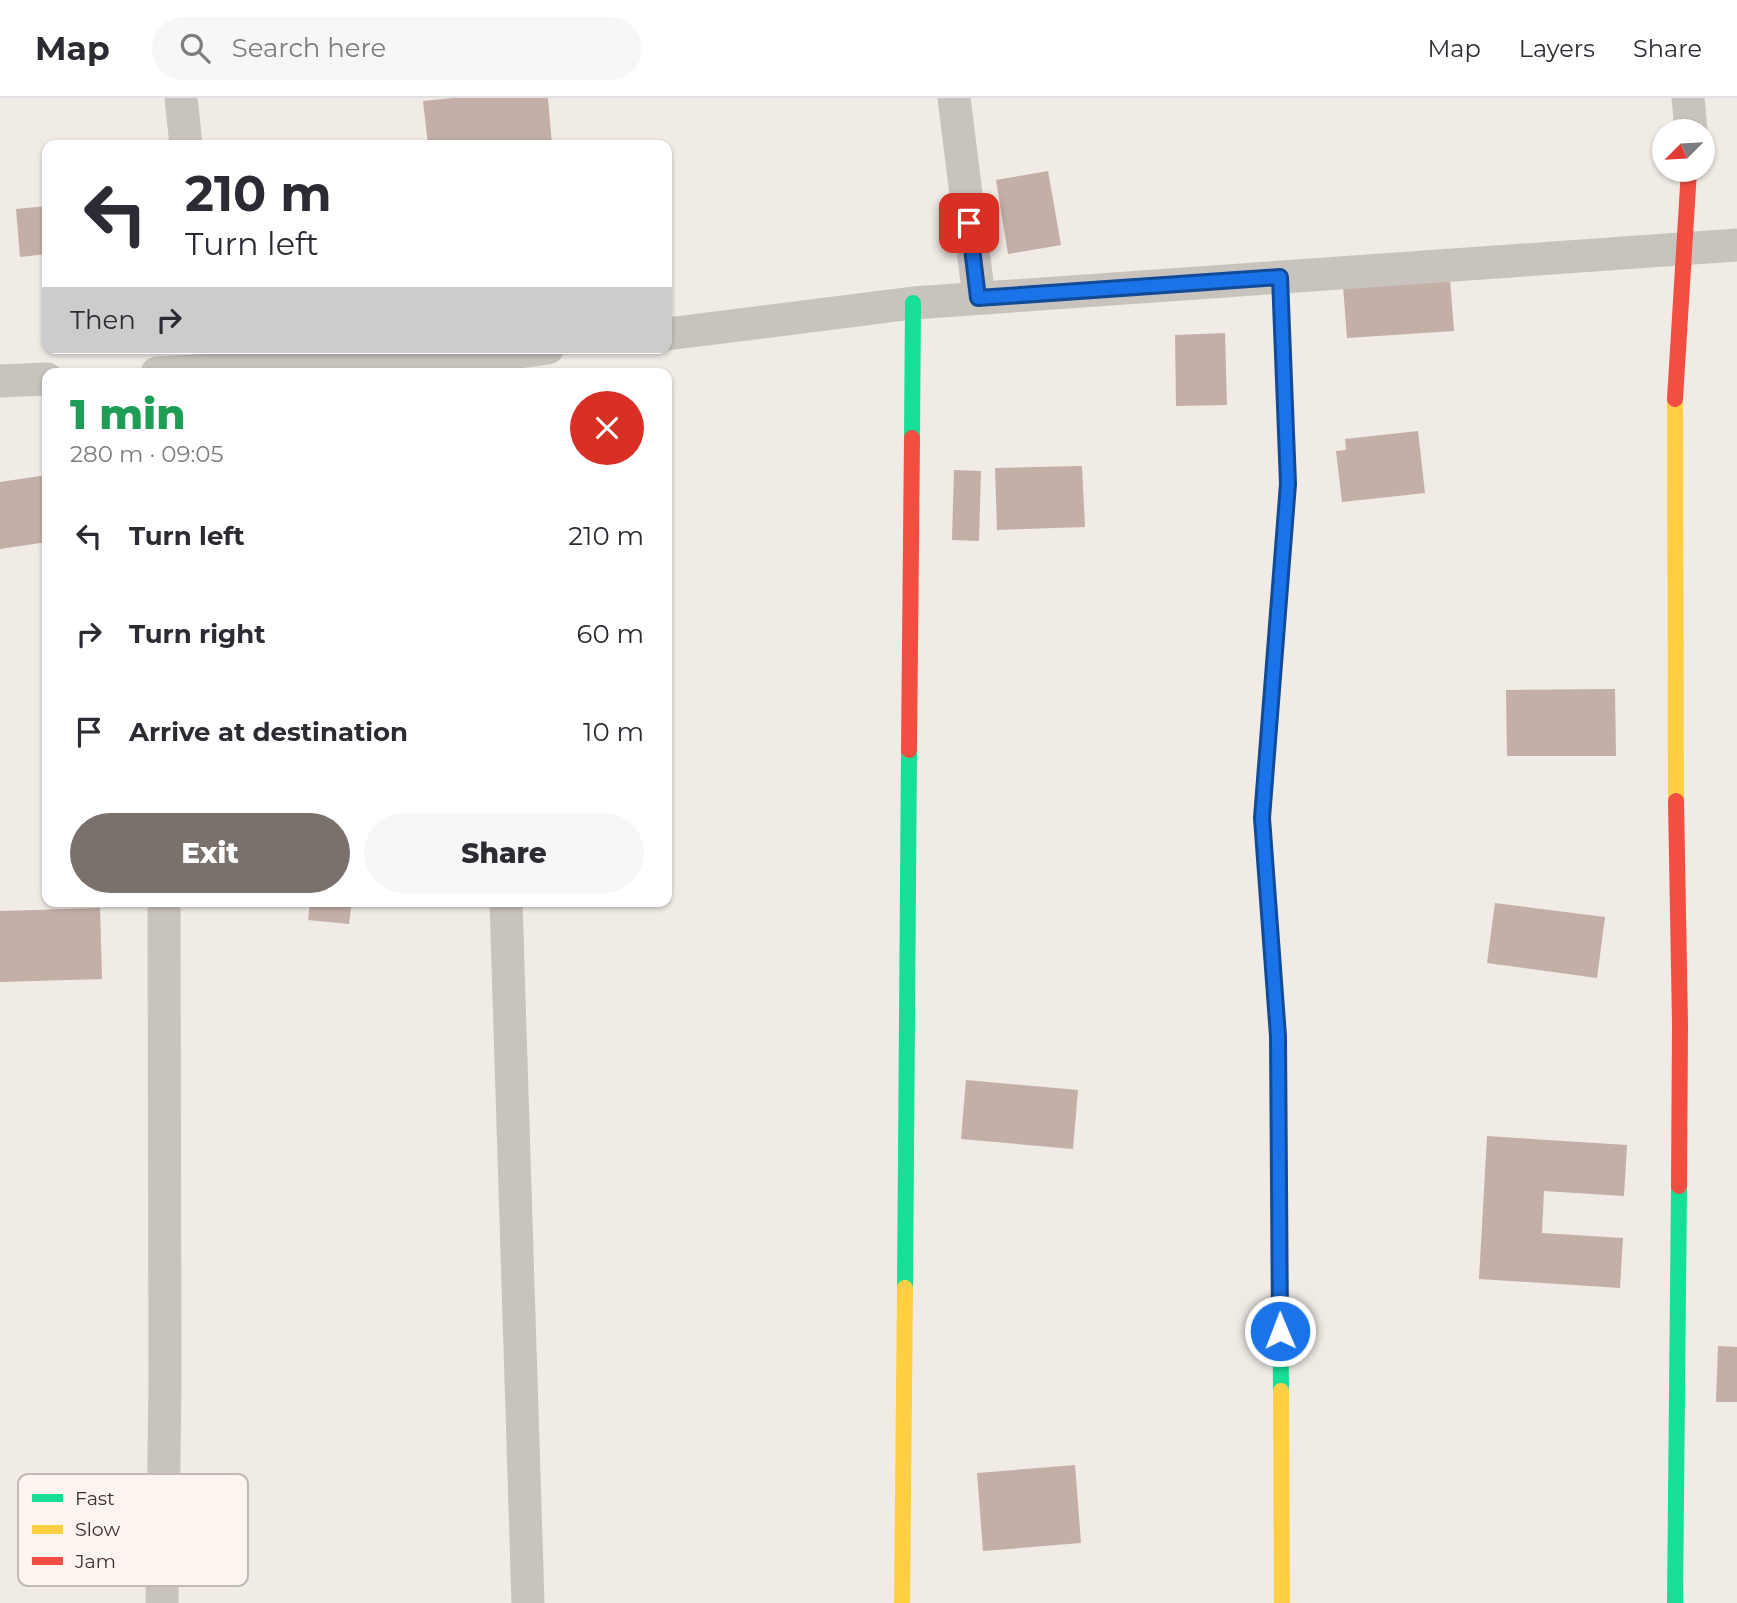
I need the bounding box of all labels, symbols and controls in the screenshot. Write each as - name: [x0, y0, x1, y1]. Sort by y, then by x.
- search box: [152, 17, 642, 80]
- text: Map: [35, 28, 110, 68]
- icon: search: [176, 29, 214, 67]
- text: Search here: [232, 32, 386, 64]
- text: Map: [1427, 34, 1481, 63]
- text: Layers: [1519, 34, 1595, 63]
- text: Share: [1633, 34, 1702, 63]
- north arrow: [1652, 119, 1715, 182]
- map controls: [1652, 119, 1715, 182]
- text: 210 m: [185, 164, 332, 223]
- icon: left: [70, 168, 161, 259]
- pin: [939, 193, 999, 253]
- icon: arrive: [950, 204, 988, 242]
- text: Turn left: [185, 224, 319, 263]
- icon: right: [150, 301, 188, 339]
- text: Then: [70, 304, 136, 336]
- text: 1 min: [70, 388, 186, 440]
- button: close: [570, 391, 644, 465]
- text: 280 m · 09:05: [70, 440, 224, 468]
- icon: left: [70, 517, 108, 555]
- text: Turn left: [129, 520, 245, 552]
- text: 210 m: [568, 520, 644, 552]
- icon: right: [70, 615, 108, 653]
- text: Turn right: [129, 618, 265, 650]
- text: 60 m: [577, 618, 644, 650]
- icon: arrive: [70, 713, 108, 751]
- text: Arrive at destination: [129, 716, 408, 748]
- text: 10 m: [583, 716, 644, 748]
- button: Exit: [70, 813, 350, 893]
- button: Share: [364, 813, 644, 893]
- position arrow: [1243, 1294, 1317, 1368]
- legend: [18, 1474, 248, 1586]
- text: Fast: [75, 1487, 115, 1510]
- text: Slow: [75, 1518, 120, 1541]
- text: Jam: [74, 1550, 116, 1573]

